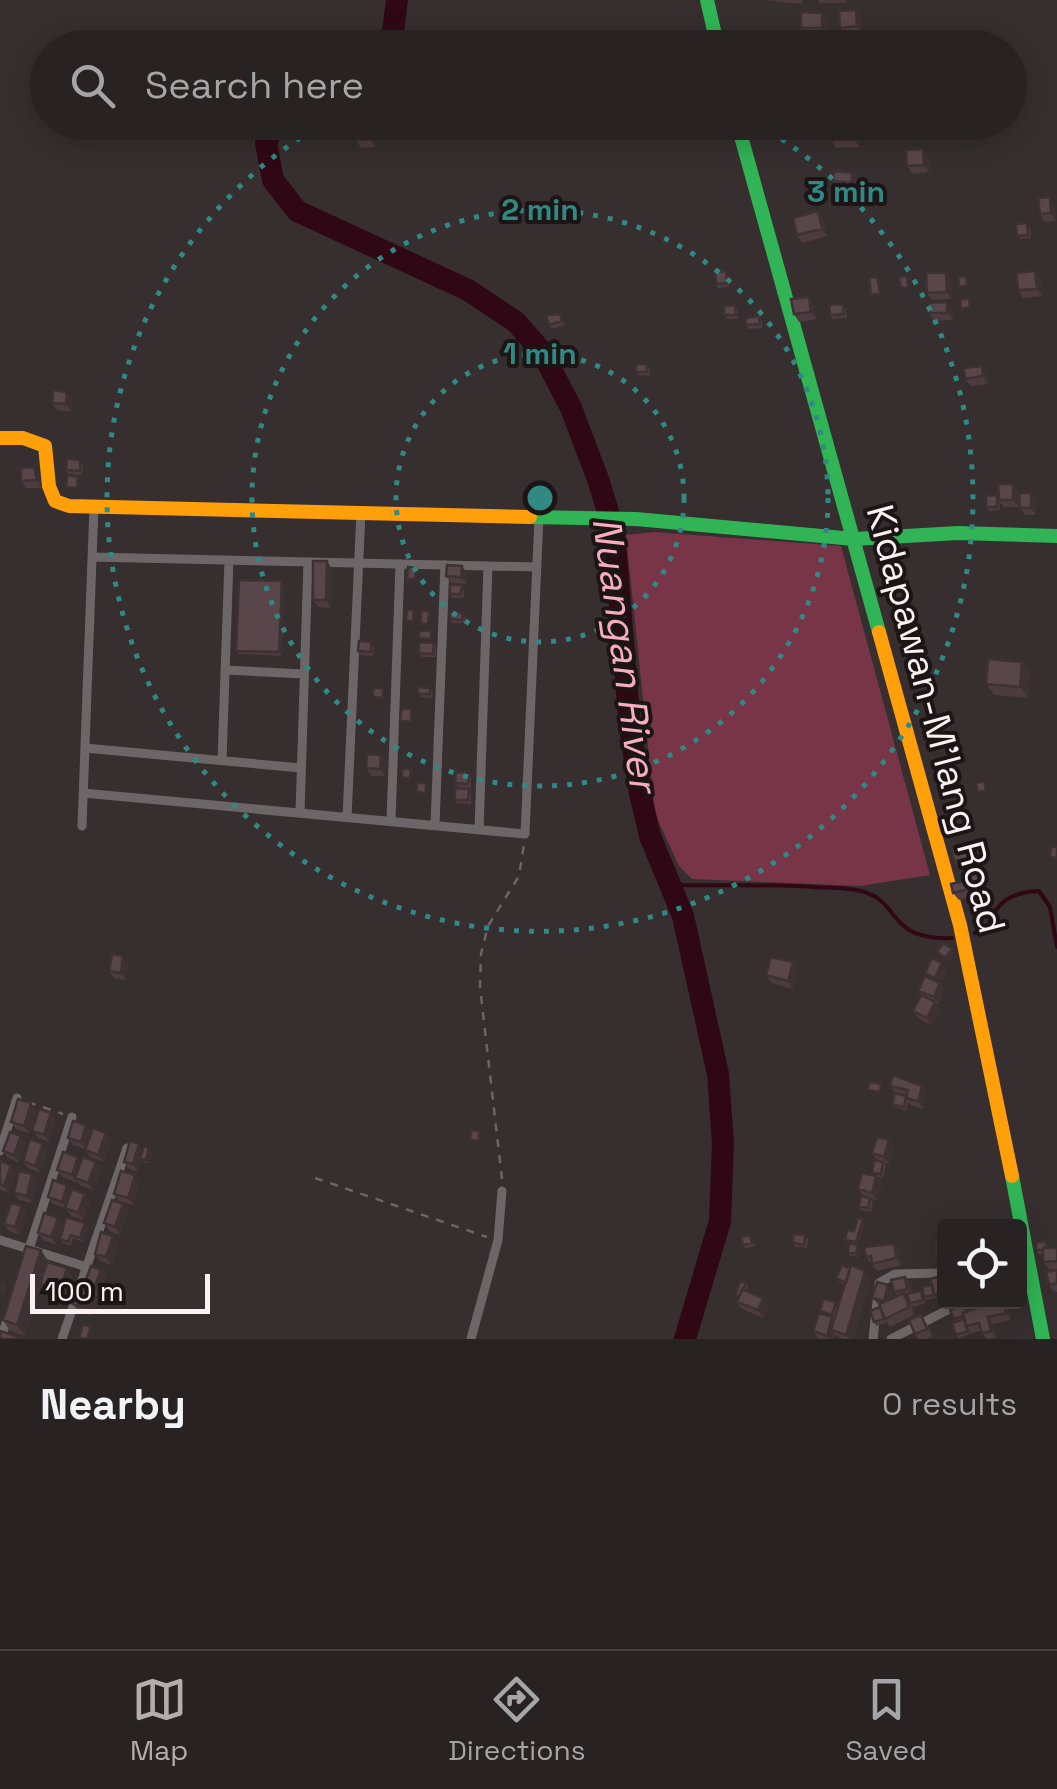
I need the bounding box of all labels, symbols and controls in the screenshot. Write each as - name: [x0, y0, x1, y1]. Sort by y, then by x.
- search box: [30, 30, 1027, 140]
- icon: search: [65, 58, 120, 113]
- text: Search here: [145, 61, 364, 109]
- text: 3 min: [807, 172, 885, 211]
- text: 2 min: [501, 190, 579, 229]
- text: 1 min: [503, 334, 577, 373]
- centre of rings: [522, 480, 558, 516]
- street label: Kidapawan-M'lang Road: [856, 500, 1016, 938]
- water label: Nuangan River: [581, 514, 670, 798]
- map controls: [937, 1219, 1027, 1309]
- button: locate: [937, 1219, 1027, 1309]
- scale bar: [30, 1269, 210, 1314]
- text: 100 m: [45, 1273, 124, 1309]
- text: Nearby: [40, 1378, 186, 1431]
- text: 0 results: [882, 1384, 1017, 1424]
- tab: Map: [130, 1672, 188, 1768]
- tab: Directions: [448, 1672, 585, 1768]
- tab: Saved: [845, 1672, 927, 1768]

